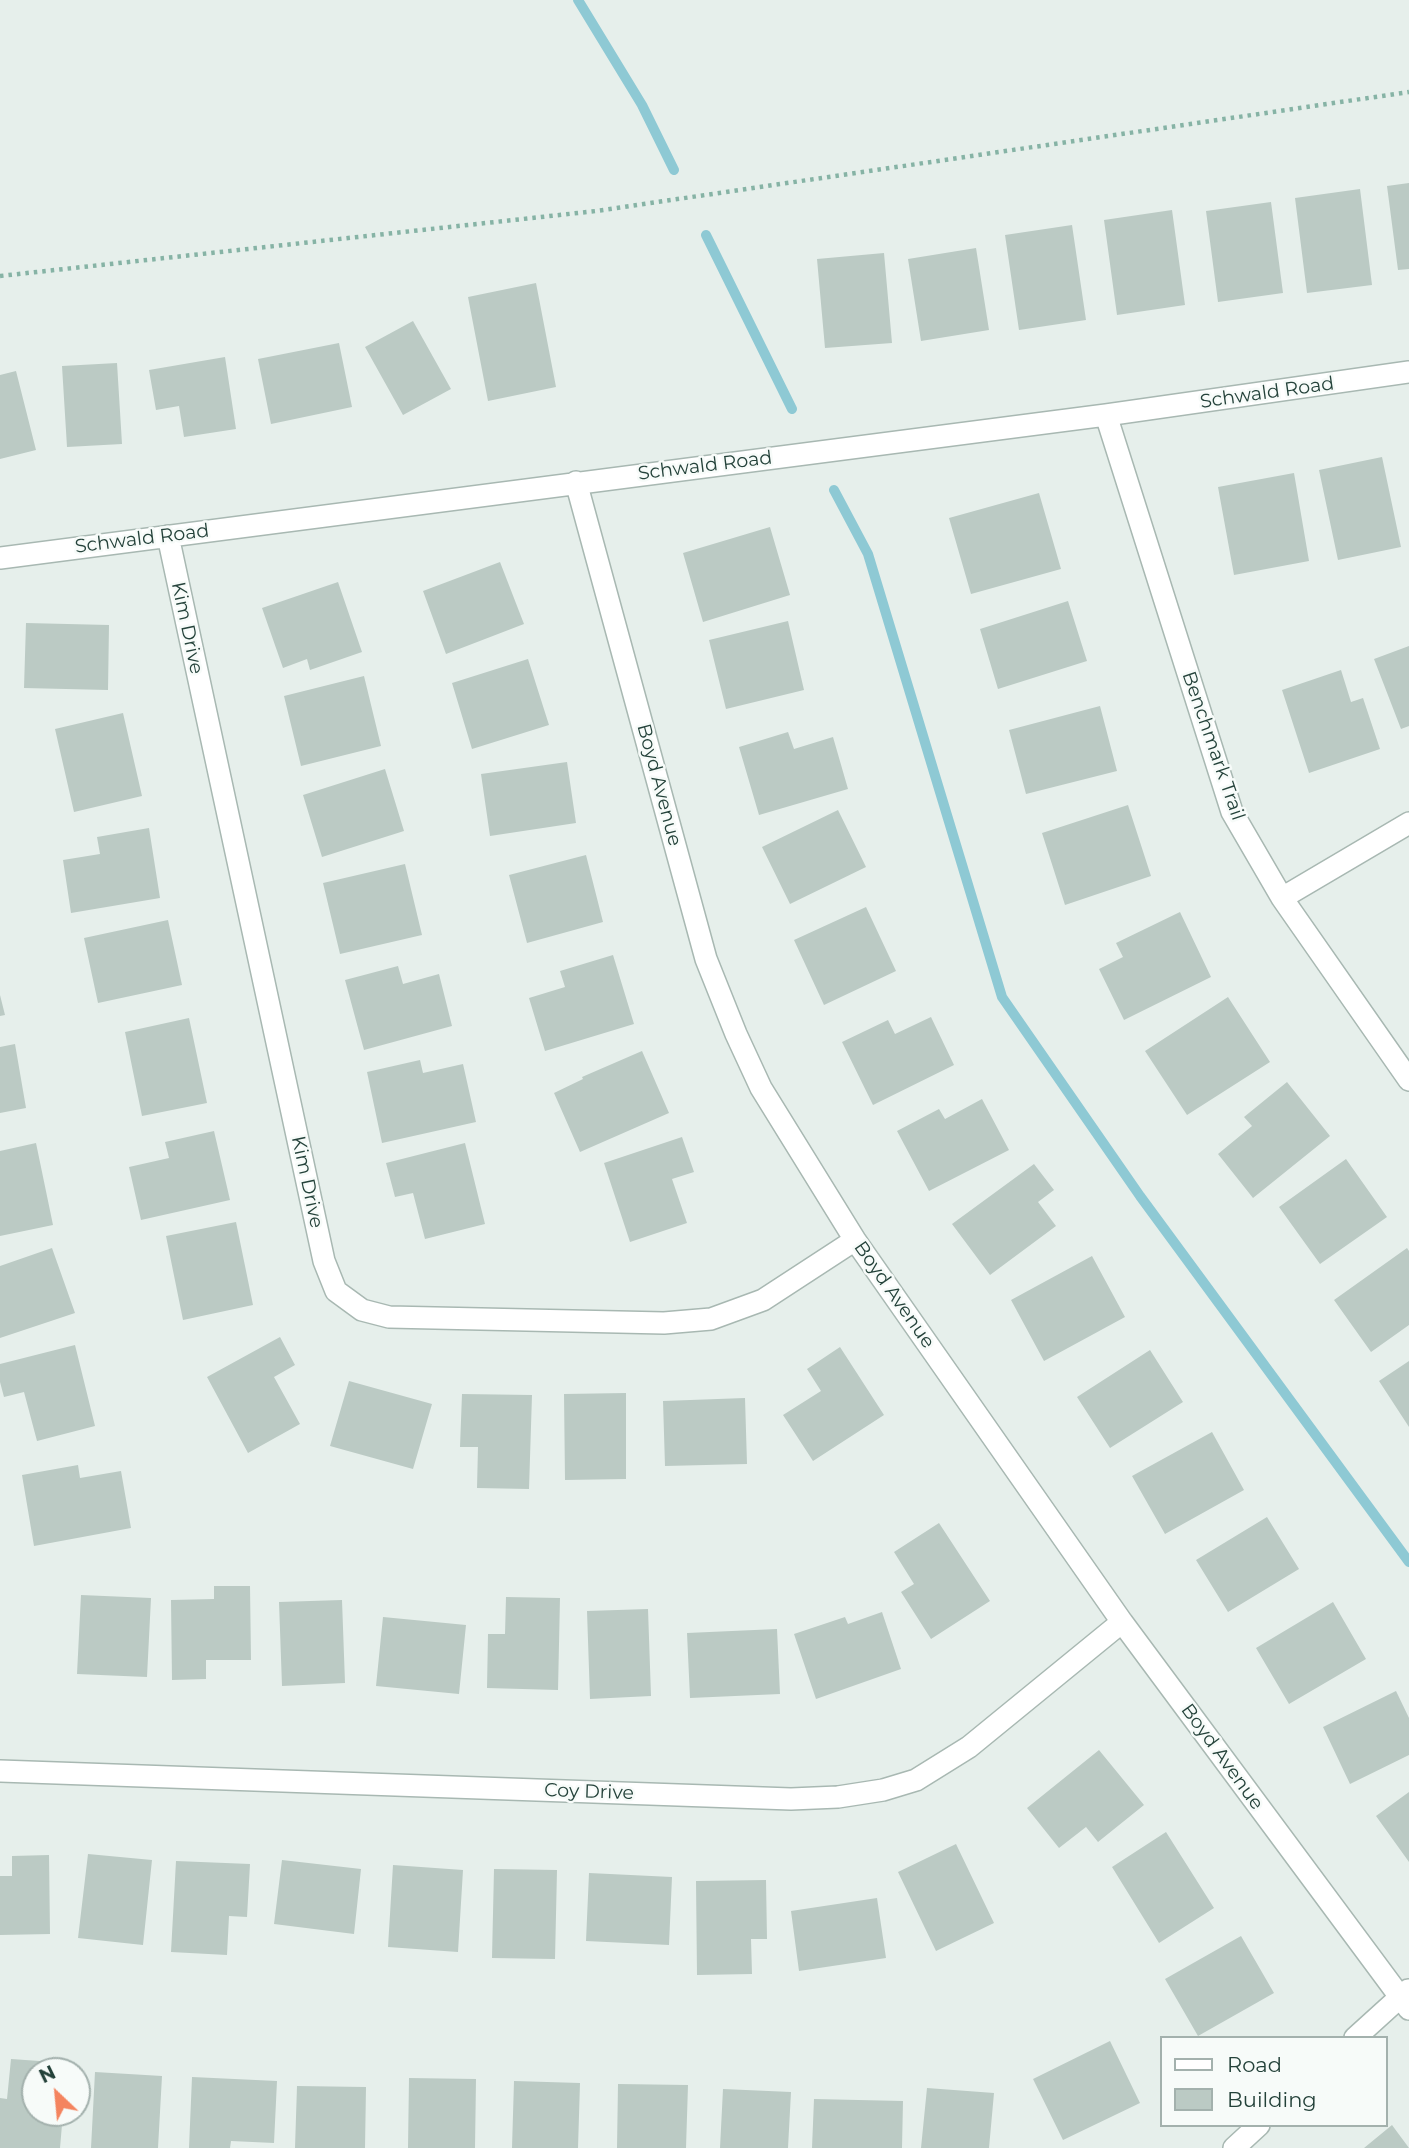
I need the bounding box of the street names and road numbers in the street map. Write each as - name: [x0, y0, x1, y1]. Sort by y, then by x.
- street label: Schwald Road: [1199, 372, 1335, 414]
- street label: Schwald Road: [637, 446, 773, 486]
- street label: Schwald Road: [74, 519, 210, 559]
- street label: Kim Drive: [166, 580, 208, 676]
- street label: Benchmark Trail: [1177, 668, 1249, 824]
- street label: Boyd Avenue: [632, 721, 686, 849]
- street label: Kim Drive: [286, 1134, 328, 1230]
- street label: Boyd Avenue: [849, 1237, 939, 1353]
- street label: Boyd Avenue: [1176, 1700, 1268, 1814]
- street label: Coy Drive: [544, 1779, 634, 1805]

